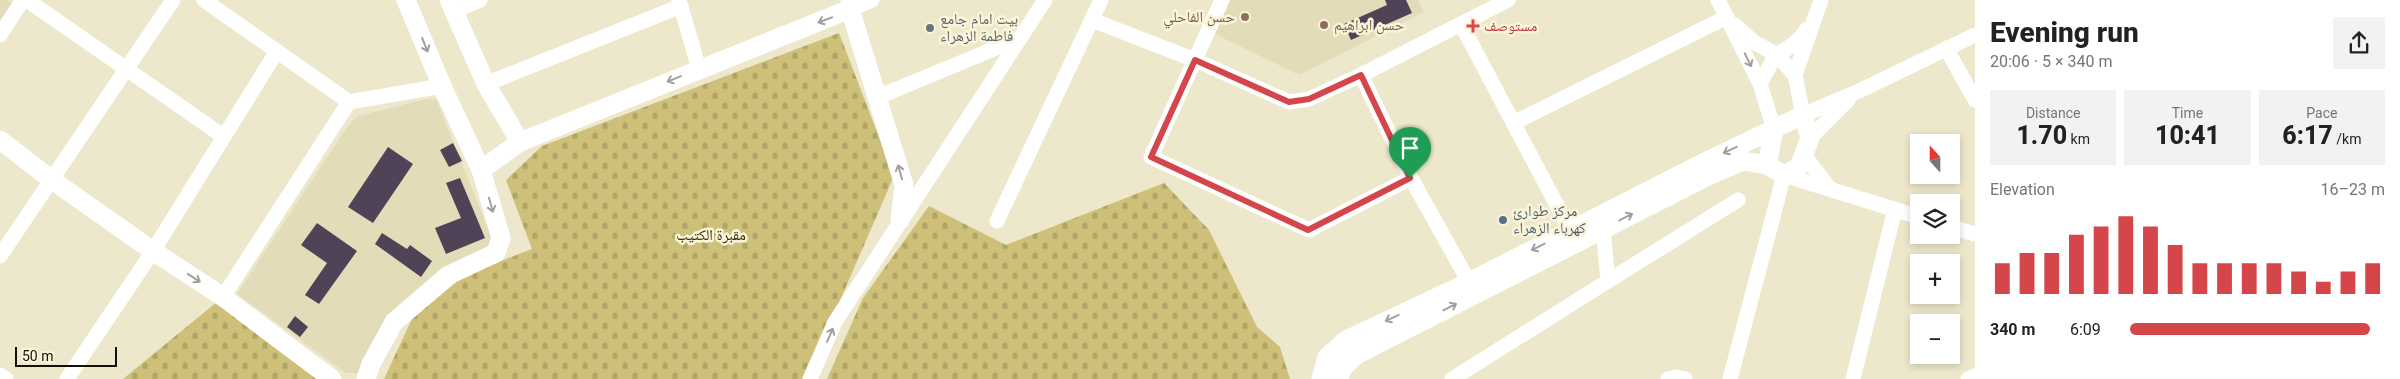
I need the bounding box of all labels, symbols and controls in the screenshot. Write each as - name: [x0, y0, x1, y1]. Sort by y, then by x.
- place label: حسن الفاحلي: [1163, 8, 1235, 29]
- place label: بيت امام جامع فاطمة الزهراء: [940, 10, 1018, 45]
- marker: حسن الفاحلي: [1239, 11, 1251, 23]
- one-way arrow: [818, 15, 833, 25]
- place label: حسن ابراهيم: [1334, 16, 1405, 35]
- text: Evening run: [1990, 16, 2139, 49]
- place label: مستوصف: [1484, 17, 1537, 35]
- button: share: [2333, 17, 2385, 69]
- marker: حسن ابراهيم: [1318, 19, 1330, 31]
- marker: مستوصف: [1466, 19, 1480, 33]
- marker: بيت امام جامع فاطمة الزهراء: [924, 22, 936, 34]
- one-way arrow: [421, 37, 430, 52]
- text: 20:06 · 5 × 340 m: [1990, 52, 2112, 71]
- one-way arrow: [1744, 53, 1754, 68]
- one-way arrow: [667, 75, 682, 85]
- text: Distance: [2026, 105, 2080, 121]
- text: Time: [2172, 105, 2203, 121]
- text: Pace: [2306, 105, 2337, 121]
- text: 1.70: [2016, 121, 2067, 150]
- text: 10:41: [2155, 121, 2220, 150]
- text: 6:17: [2282, 121, 2333, 150]
- pin: [1389, 127, 1431, 178]
- text: km: [2067, 131, 2090, 147]
- text: /km: [2333, 131, 2361, 147]
- icon: arrive: [1396, 134, 1424, 162]
- north arrow: [1910, 134, 1960, 184]
- map controls: [1910, 134, 1960, 364]
- one-way arrow: [1723, 146, 1738, 155]
- one-way arrow: [895, 165, 904, 181]
- text: Elevation: [1990, 180, 2055, 199]
- text: 16–23 m: [2321, 180, 2385, 199]
- button: layers: [1910, 194, 1960, 244]
- one-way arrow: [487, 197, 497, 213]
- place label: مركز طوارئ كهرباء الزهراء: [1513, 202, 1586, 237]
- one-way arrow: [1619, 212, 1634, 222]
- marker: مركز طوارئ كهرباء الزهراء: [1497, 214, 1509, 226]
- park label: مقبرة الكتيب: [676, 226, 746, 244]
- one-way arrow: [1531, 243, 1546, 252]
- button: +: [1910, 254, 1960, 304]
- one-way arrow: [186, 273, 200, 283]
- one-way arrow: [1443, 302, 1458, 312]
- one-way arrow: [1385, 314, 1400, 323]
- button: −: [1910, 314, 1960, 364]
- text: 340 m: [1990, 320, 2035, 339]
- text: 6:09: [2070, 320, 2101, 339]
- one-way arrow: [825, 328, 835, 343]
- scale bar: [15, 344, 118, 367]
- text: 50 m: [22, 348, 54, 364]

